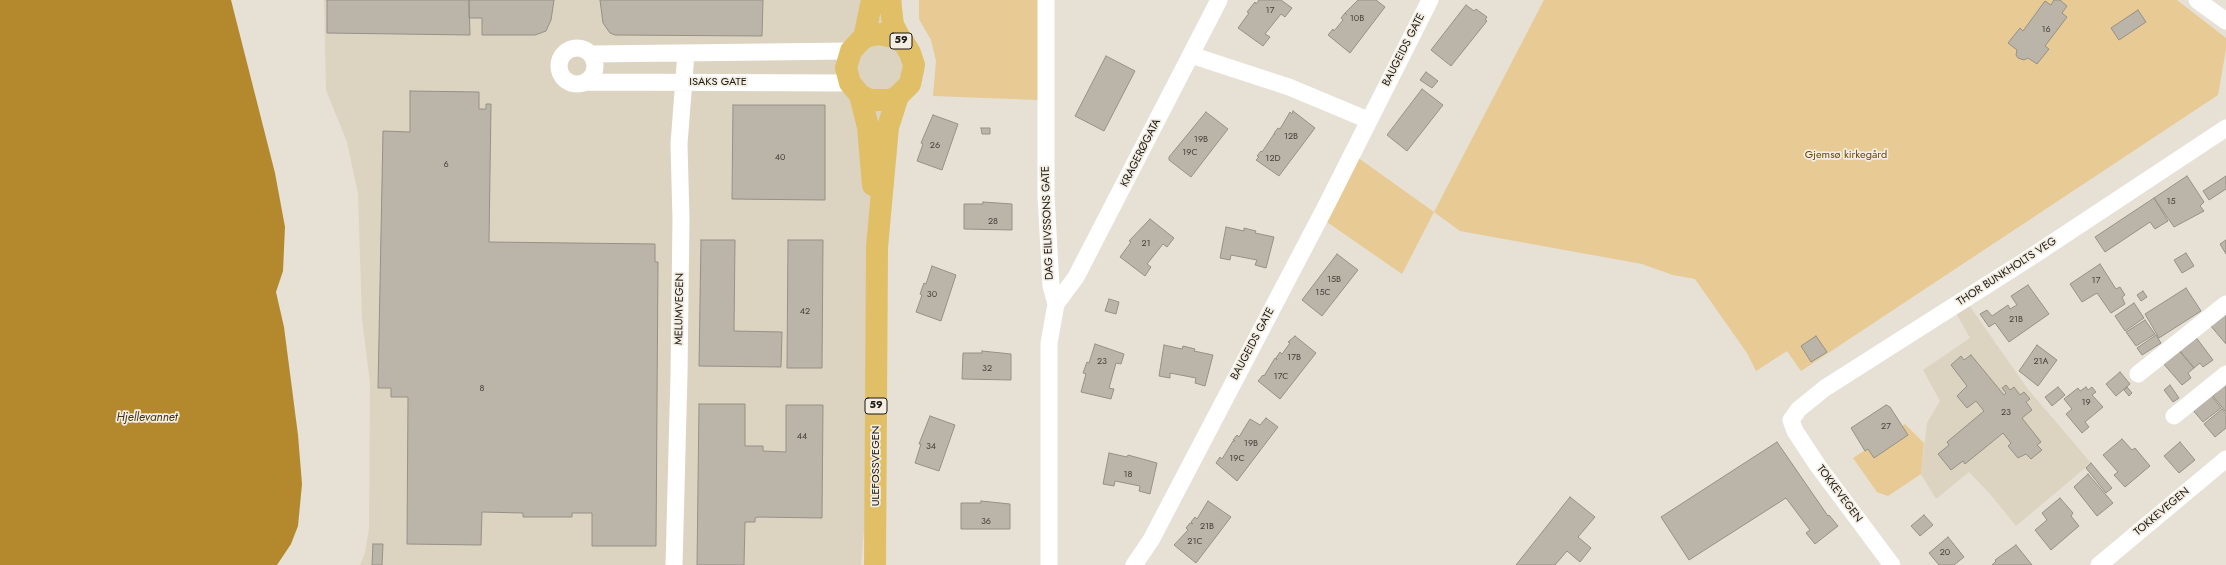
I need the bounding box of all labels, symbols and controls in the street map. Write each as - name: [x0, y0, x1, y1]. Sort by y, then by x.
- house number: 17: [1266, 6, 1274, 16]
- street label: BAUGEIDS GATE: [1380, 11, 1428, 89]
- house number: 10B: [1350, 14, 1364, 24]
- house number: 16: [2041, 25, 2051, 35]
- road number: 59: [890, 33, 912, 49]
- street label: ISAKS GATE: [689, 75, 747, 89]
- street label: KRAGERØGATA: [1118, 117, 1164, 189]
- house number: 12B: [1284, 132, 1298, 142]
- house number: 19B: [1194, 135, 1208, 145]
- house number: 26: [930, 141, 940, 151]
- house number: 19C: [1182, 148, 1198, 158]
- park label: Gjemsø kirkegård: [1805, 148, 1887, 162]
- house number: 40: [775, 153, 785, 163]
- house number: 12D: [1265, 154, 1281, 164]
- house number: 6: [443, 160, 449, 170]
- street label: DAG EILIVSSONS GATE: [1039, 166, 1057, 280]
- house number: 15: [2166, 197, 2176, 207]
- house number: 28: [988, 217, 998, 227]
- street label: THOR BUNKHOLTS VEG: [1955, 235, 2059, 309]
- house number: 21: [1141, 239, 1151, 249]
- street label: MELUMVEGEN: [673, 273, 687, 345]
- house number: 15B: [1327, 275, 1341, 285]
- house number: 17: [2092, 276, 2100, 286]
- house number: 15C: [1315, 288, 1331, 298]
- house number: 30: [927, 290, 937, 300]
- street label: BAUGEIDS GATE: [1228, 306, 1278, 382]
- house number: 42: [800, 307, 810, 317]
- house number: 21B: [2009, 315, 2023, 325]
- house number: 17B: [1287, 353, 1301, 363]
- house number: 23: [1097, 357, 1107, 367]
- house number: 21A: [2033, 357, 2049, 367]
- house number: 32: [982, 364, 992, 374]
- house number: 17C: [1274, 372, 1288, 382]
- house number: 8: [480, 384, 484, 394]
- road number: 59: [865, 398, 887, 414]
- house number: 19: [2081, 398, 2091, 408]
- house number: 23: [2001, 408, 2011, 418]
- water label: Hjellevannet: [116, 411, 178, 425]
- house number: 27: [1881, 422, 1891, 432]
- street label: ULEFOSSVEGEN: [869, 426, 883, 506]
- house number: 44: [797, 432, 807, 442]
- house number: 19B: [1244, 439, 1258, 449]
- house number: 34: [926, 442, 936, 452]
- house number: 19C: [1229, 454, 1245, 464]
- street label: TOKKEVEGEN: [1813, 463, 1865, 525]
- house number: 18: [1124, 470, 1132, 480]
- street label: TOKKEVEGEN: [2132, 485, 2192, 539]
- house number: 36: [981, 517, 991, 527]
- house number: 21B: [1200, 522, 1214, 532]
- house number: 21C: [1187, 537, 1203, 547]
- house number: 20: [1940, 548, 1950, 558]

